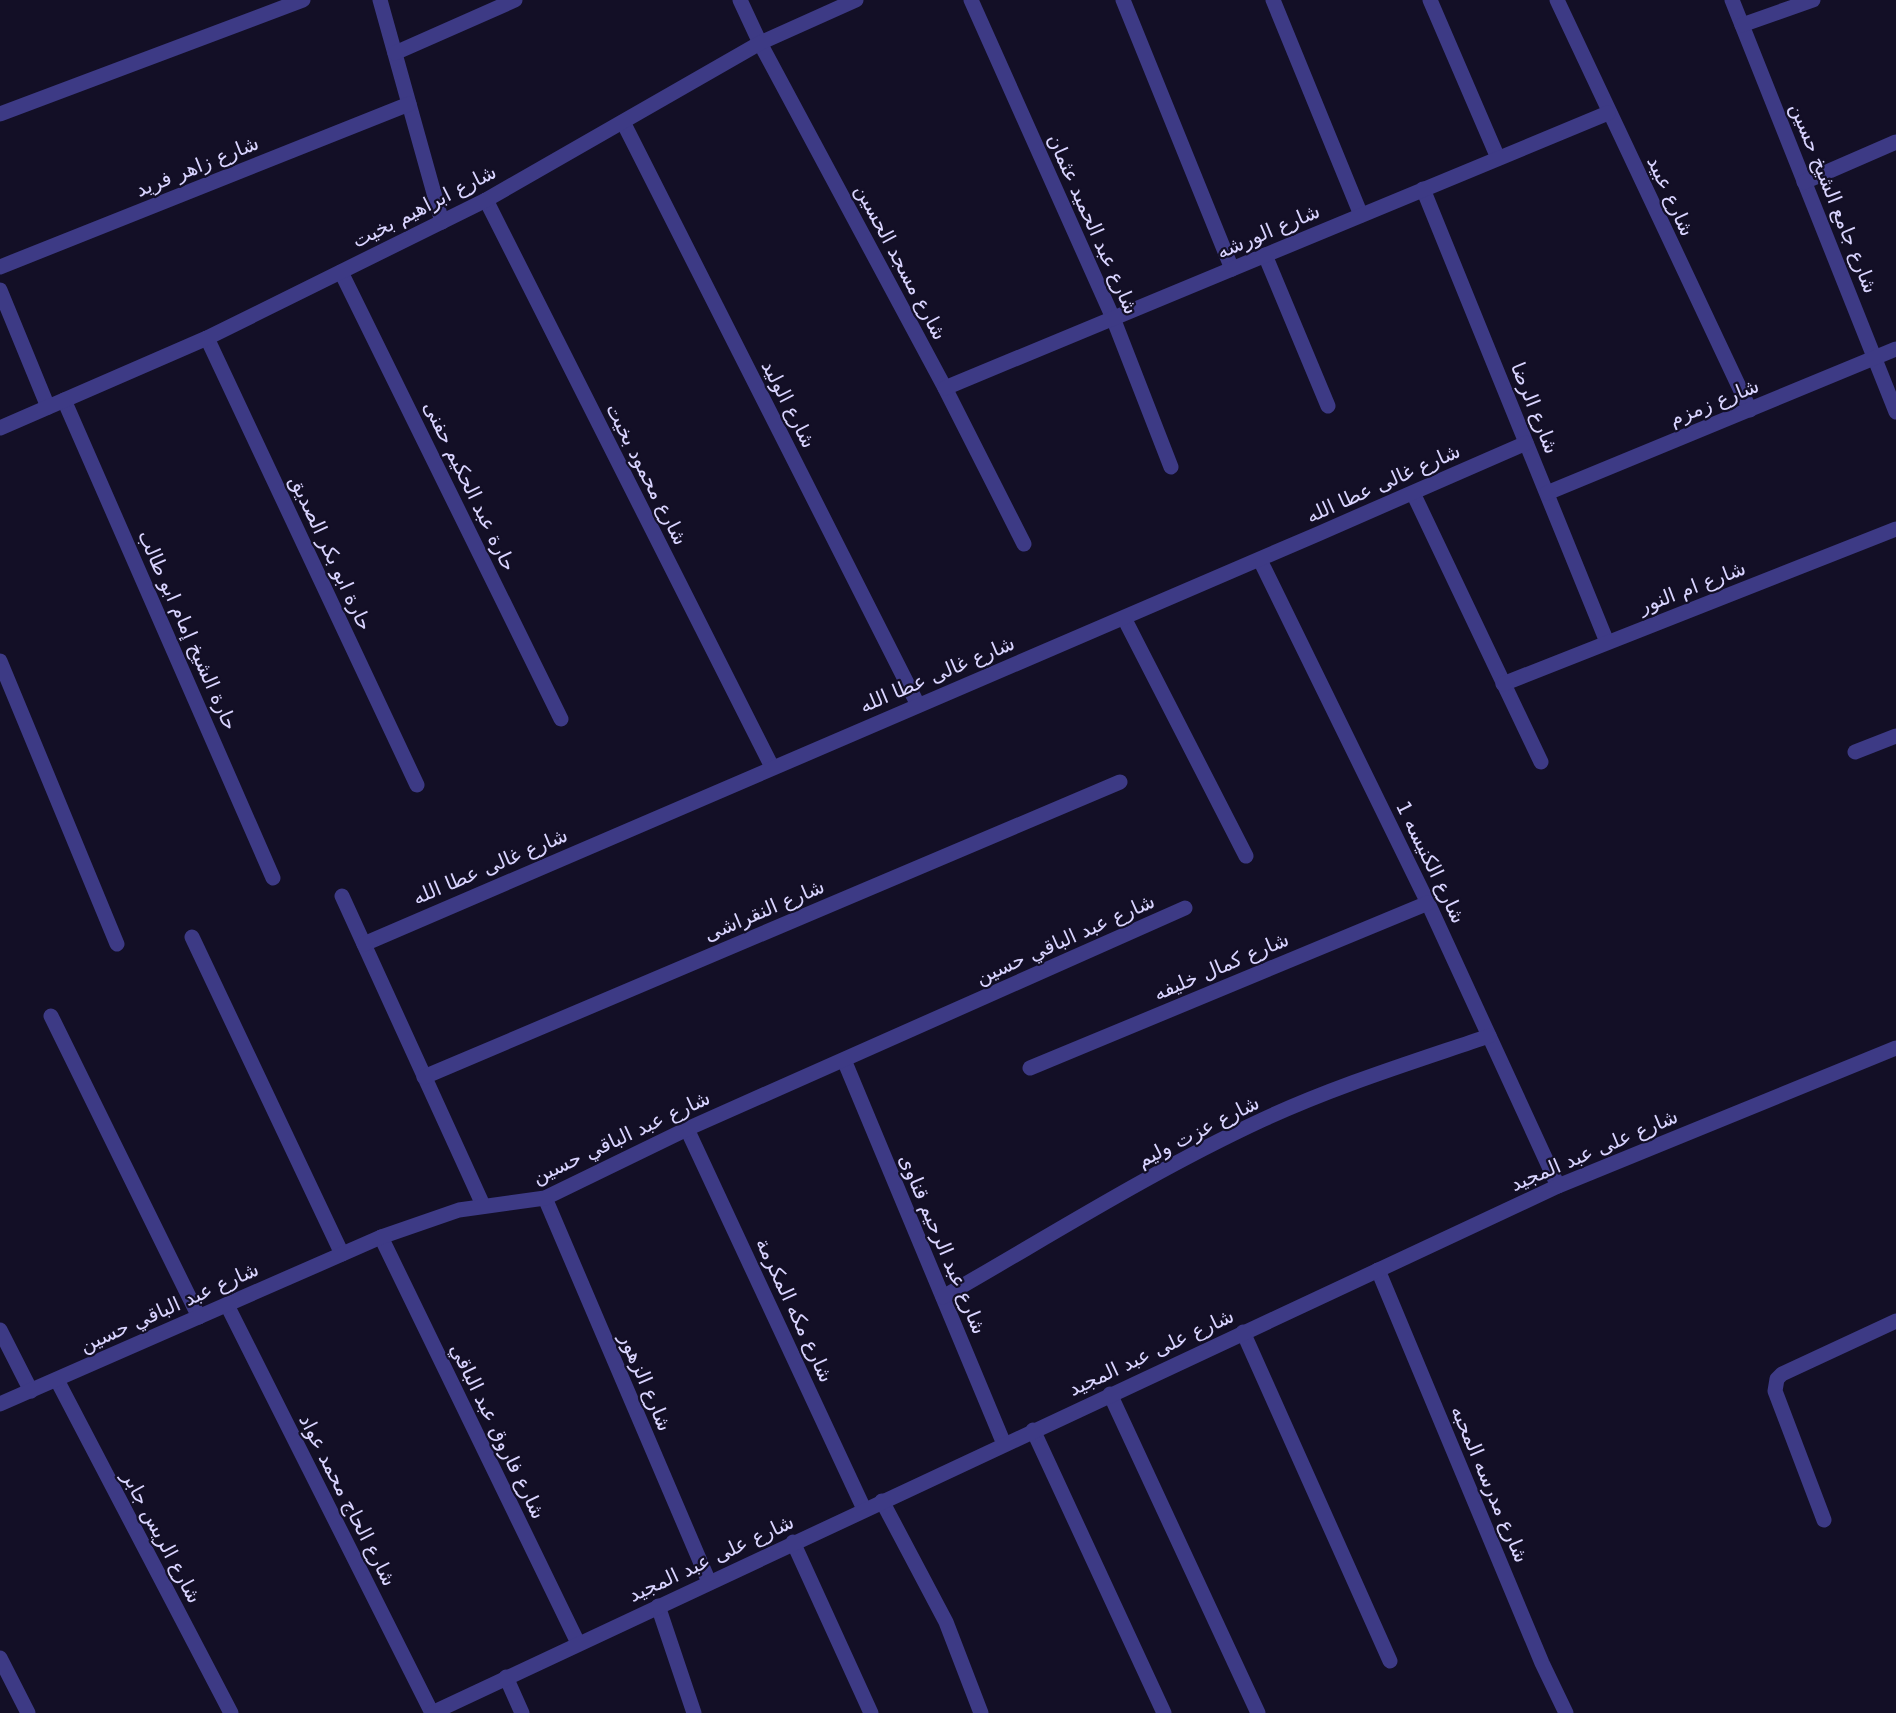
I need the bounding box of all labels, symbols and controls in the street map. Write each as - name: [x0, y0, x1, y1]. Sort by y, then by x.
- street label: شارع جامع الشيخ حسين: [1785, 99, 1883, 297]
- street label: شارع زاهر فريد: [132, 130, 262, 202]
- street label: شارع عبد الحميد عثمان: [1042, 130, 1144, 318]
- street label: شارع عبيد: [1642, 152, 1700, 240]
- street label: شارع ابراهيم بخيت: [348, 159, 500, 253]
- street label: شارع مسجد الحسين: [850, 180, 952, 344]
- street label: شارع الورشه: [1213, 198, 1323, 264]
- street label: شارع الوليد: [757, 356, 821, 452]
- street label: شارع الرضا: [1506, 359, 1564, 457]
- street label: شارع زمزم: [1666, 373, 1762, 431]
- street label: حارة عبد الحكيم حفنى: [418, 397, 522, 575]
- street label: شارع محمود بخيت: [601, 399, 693, 549]
- street label: شارع غالى عطا الله: [1302, 438, 1464, 528]
- street label: حارة ابو بكر الصديق: [285, 472, 377, 634]
- street label: حارة الشيخ إمام ابو طالب: [132, 526, 243, 734]
- street label: شارع ام النور: [1634, 556, 1749, 619]
- street label: شارع غالى عطا الله: [856, 630, 1018, 718]
- street label: شارع الكنيسه 1: [1391, 797, 1471, 927]
- street label: شارع غالى عطا الله: [409, 822, 571, 910]
- street label: شارع النقراشى: [700, 874, 828, 946]
- street label: شارع عبد الباقي حسين: [972, 889, 1159, 990]
- street label: شارع كمال خليفه: [1150, 927, 1292, 1005]
- street label: شارع عبد الباقي حسين: [528, 1085, 714, 1190]
- street label: شارع عزت وليم: [1133, 1090, 1263, 1172]
- street label: شارع على عبد المجيد: [1507, 1104, 1681, 1196]
- street label: شارع عبد الرحيم قناوى: [894, 1150, 992, 1338]
- street label: شارع مكه المكرمة: [751, 1234, 839, 1386]
- street label: شارع عبد الباقي حسين: [76, 1257, 263, 1358]
- street label: شارع على عبد المجيد: [1064, 1303, 1238, 1401]
- street label: شارع الزهور: [614, 1329, 677, 1435]
- street label: شارع فاروق عبد الباقي: [444, 1339, 551, 1523]
- street label: شارع مدرسه المحبه: [1446, 1402, 1534, 1566]
- street label: شارع الحاج محمد عواد: [294, 1410, 402, 1590]
- street label: شارع الريس جابر: [117, 1466, 207, 1607]
- street label: شارع على عبد المجيد: [624, 1509, 798, 1607]

